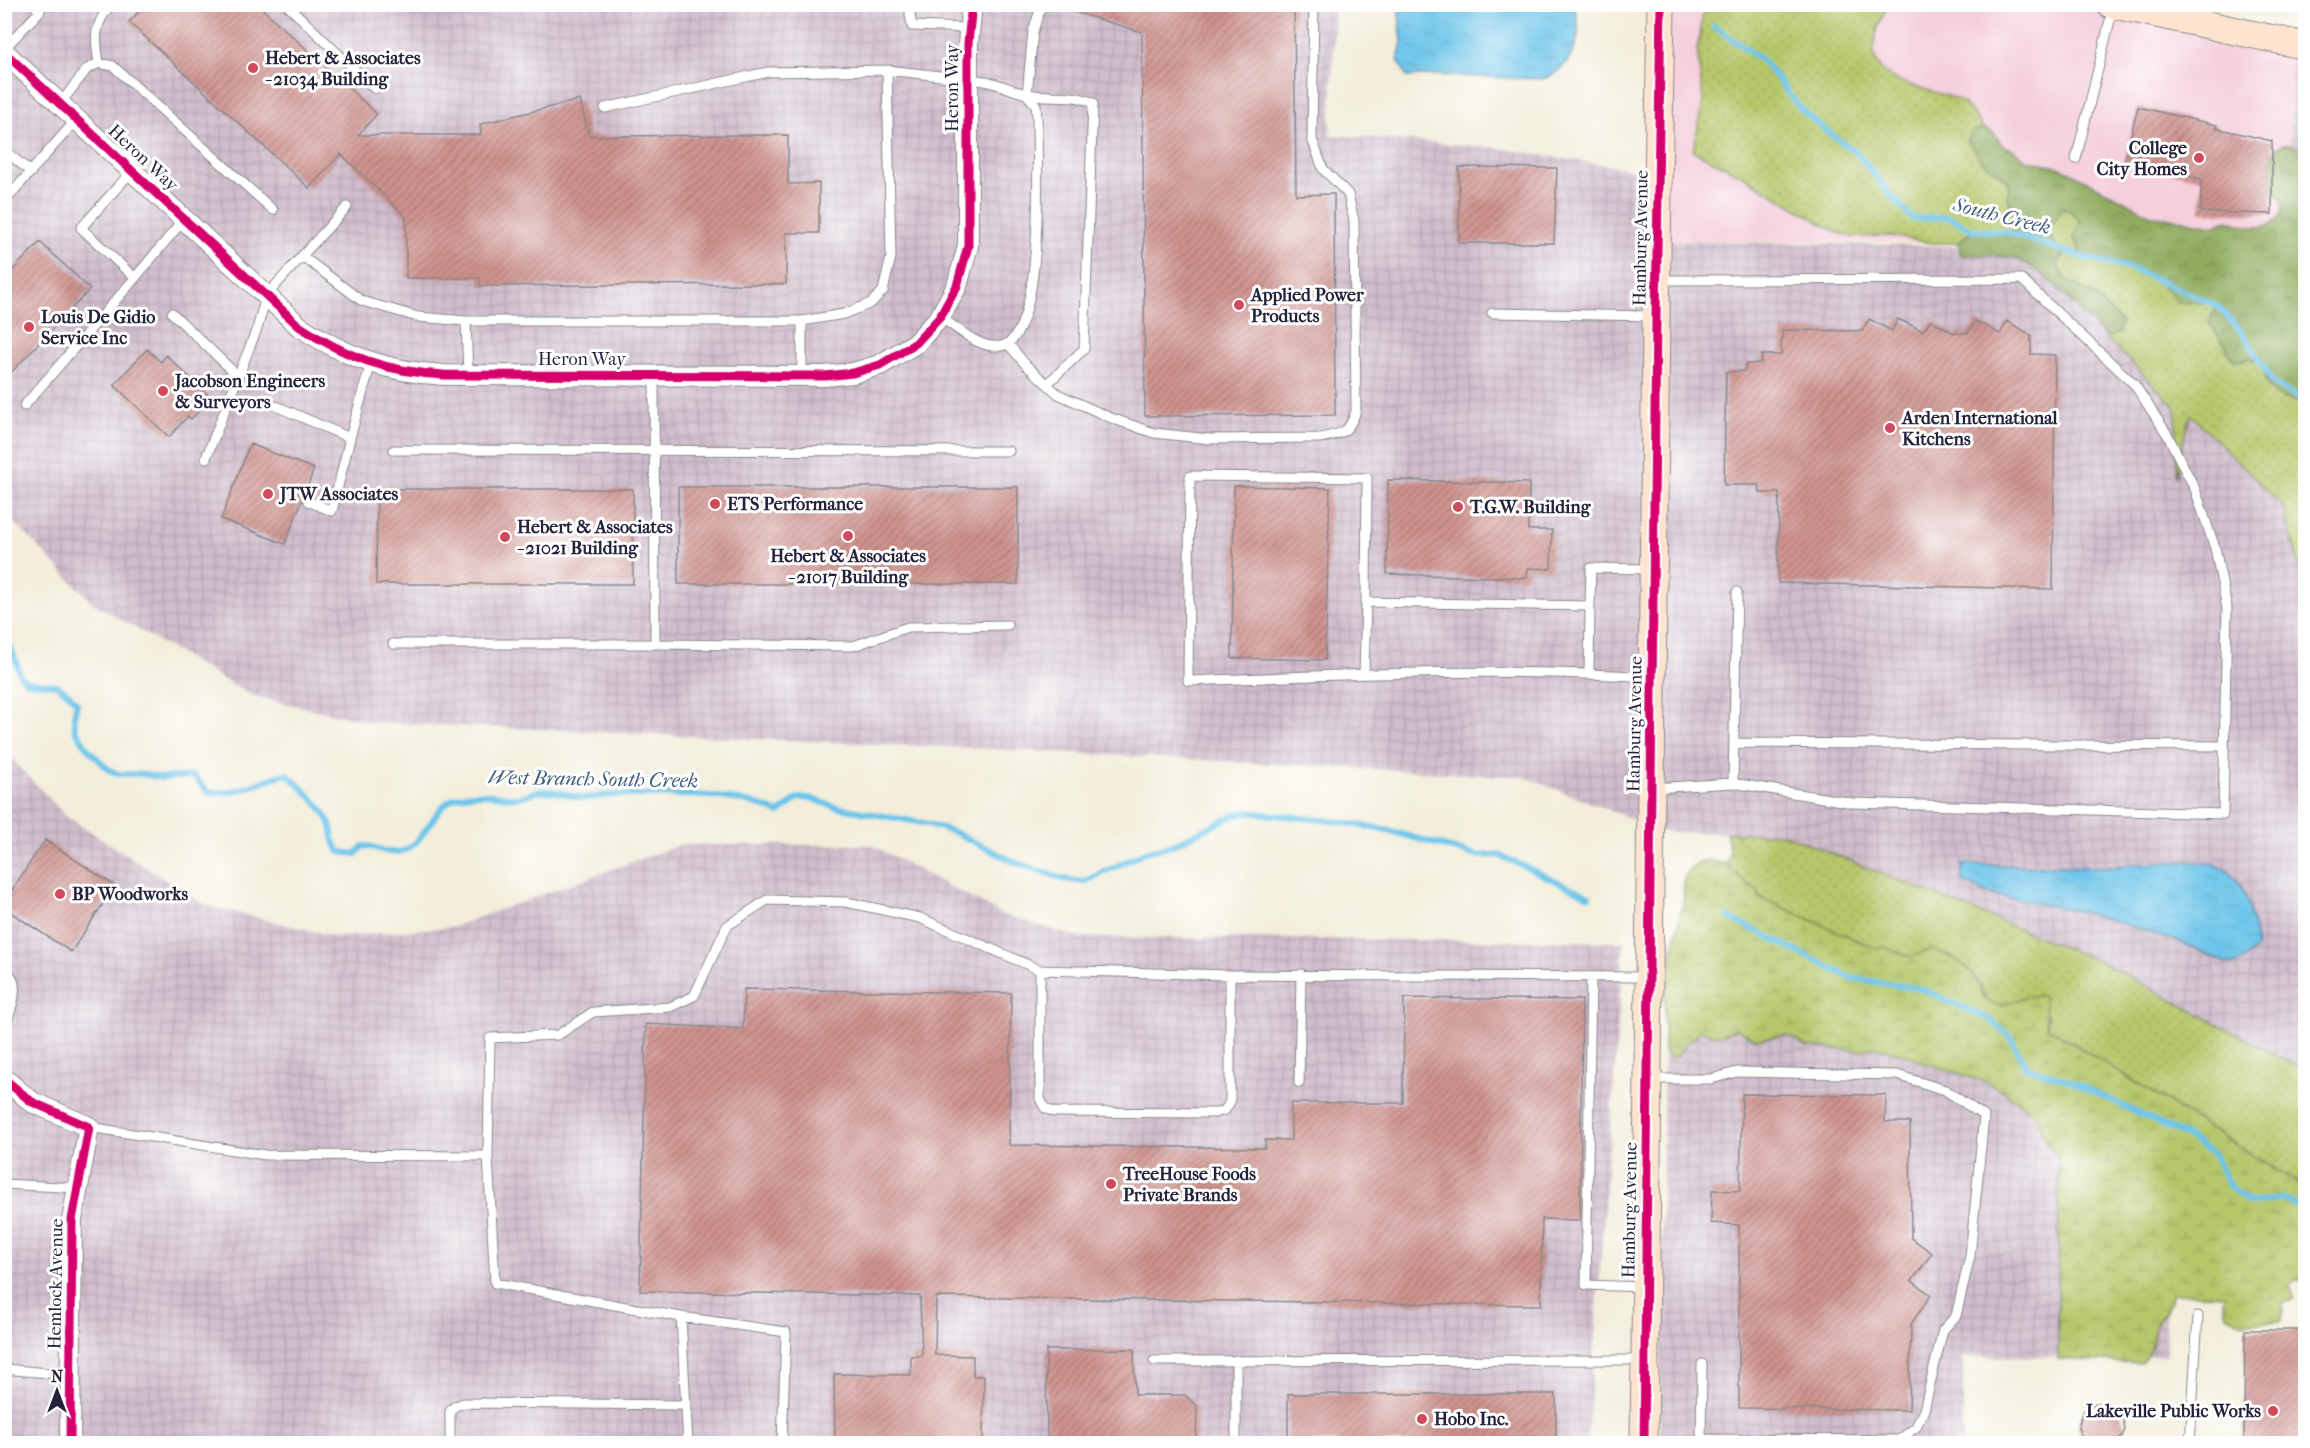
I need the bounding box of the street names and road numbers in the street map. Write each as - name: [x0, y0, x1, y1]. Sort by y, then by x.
- street label: Heron Way: [942, 43, 963, 132]
- street label: Heron Way: [104, 120, 183, 197]
- street label: Hamburg Avenue: [1629, 170, 1653, 306]
- street label: Heron Way: [538, 349, 627, 370]
- street label: Hamburg Avenue: [1623, 656, 1647, 792]
- street label: Hamburg Avenue: [1618, 1142, 1642, 1278]
- street label: Hemlock Avenue: [44, 1218, 68, 1350]

